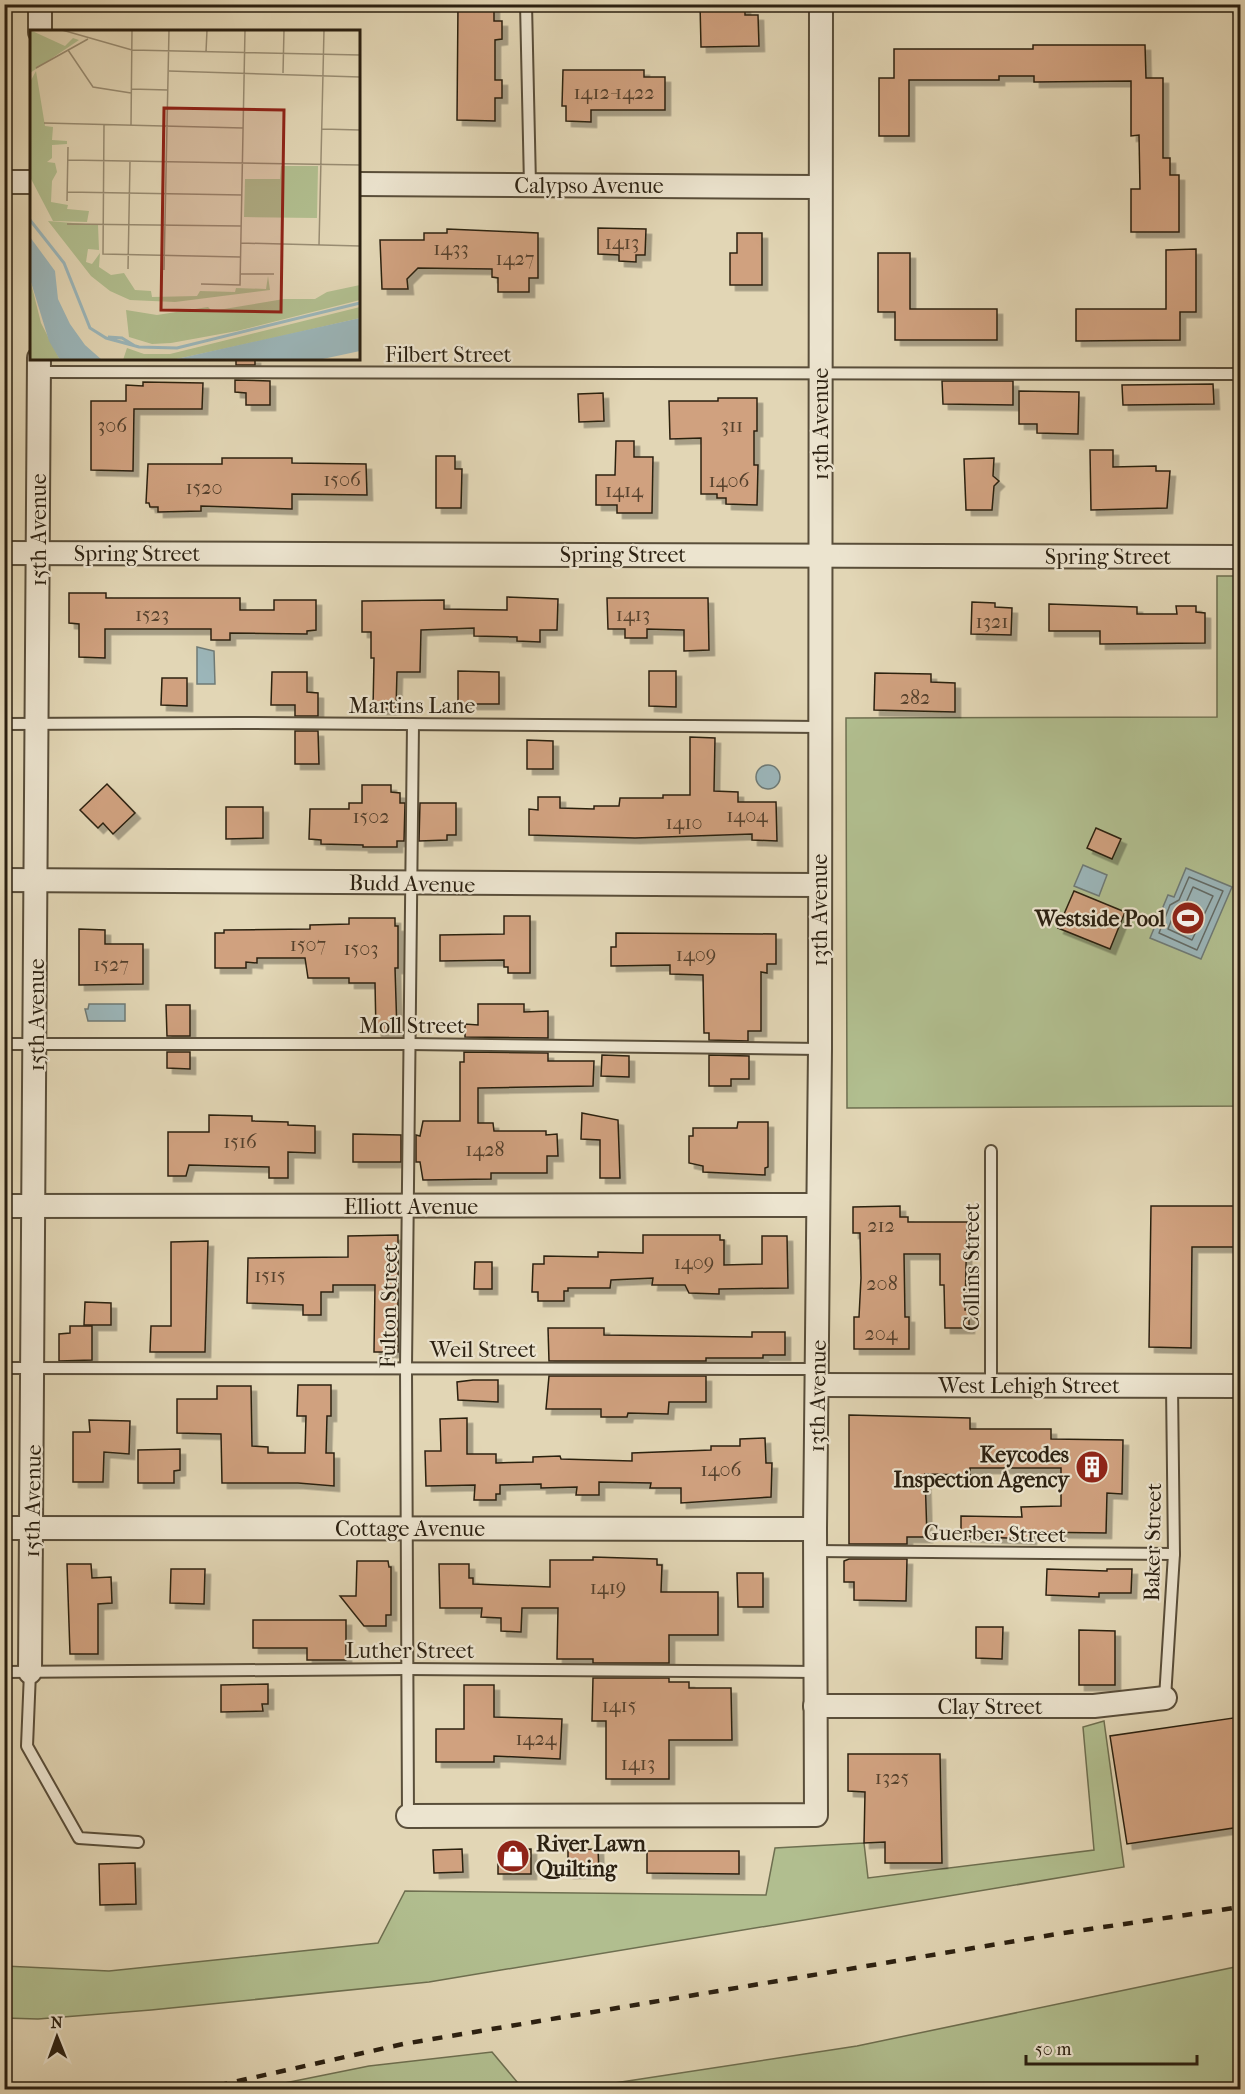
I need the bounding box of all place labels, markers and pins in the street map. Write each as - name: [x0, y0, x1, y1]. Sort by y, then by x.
- sports icon: Westside Pool: [1170, 900, 1206, 936]
- place label: Westside Pool: [1034, 906, 1166, 932]
- place label: Keycodes Inspection Agency: [893, 1442, 1070, 1493]
- building icon: Keycodes Inspection Agency: [1074, 1449, 1110, 1485]
- place label: River Lawn Quilting: [536, 1831, 646, 1882]
- shop icon: River Lawn Quilting: [495, 1838, 531, 1874]

